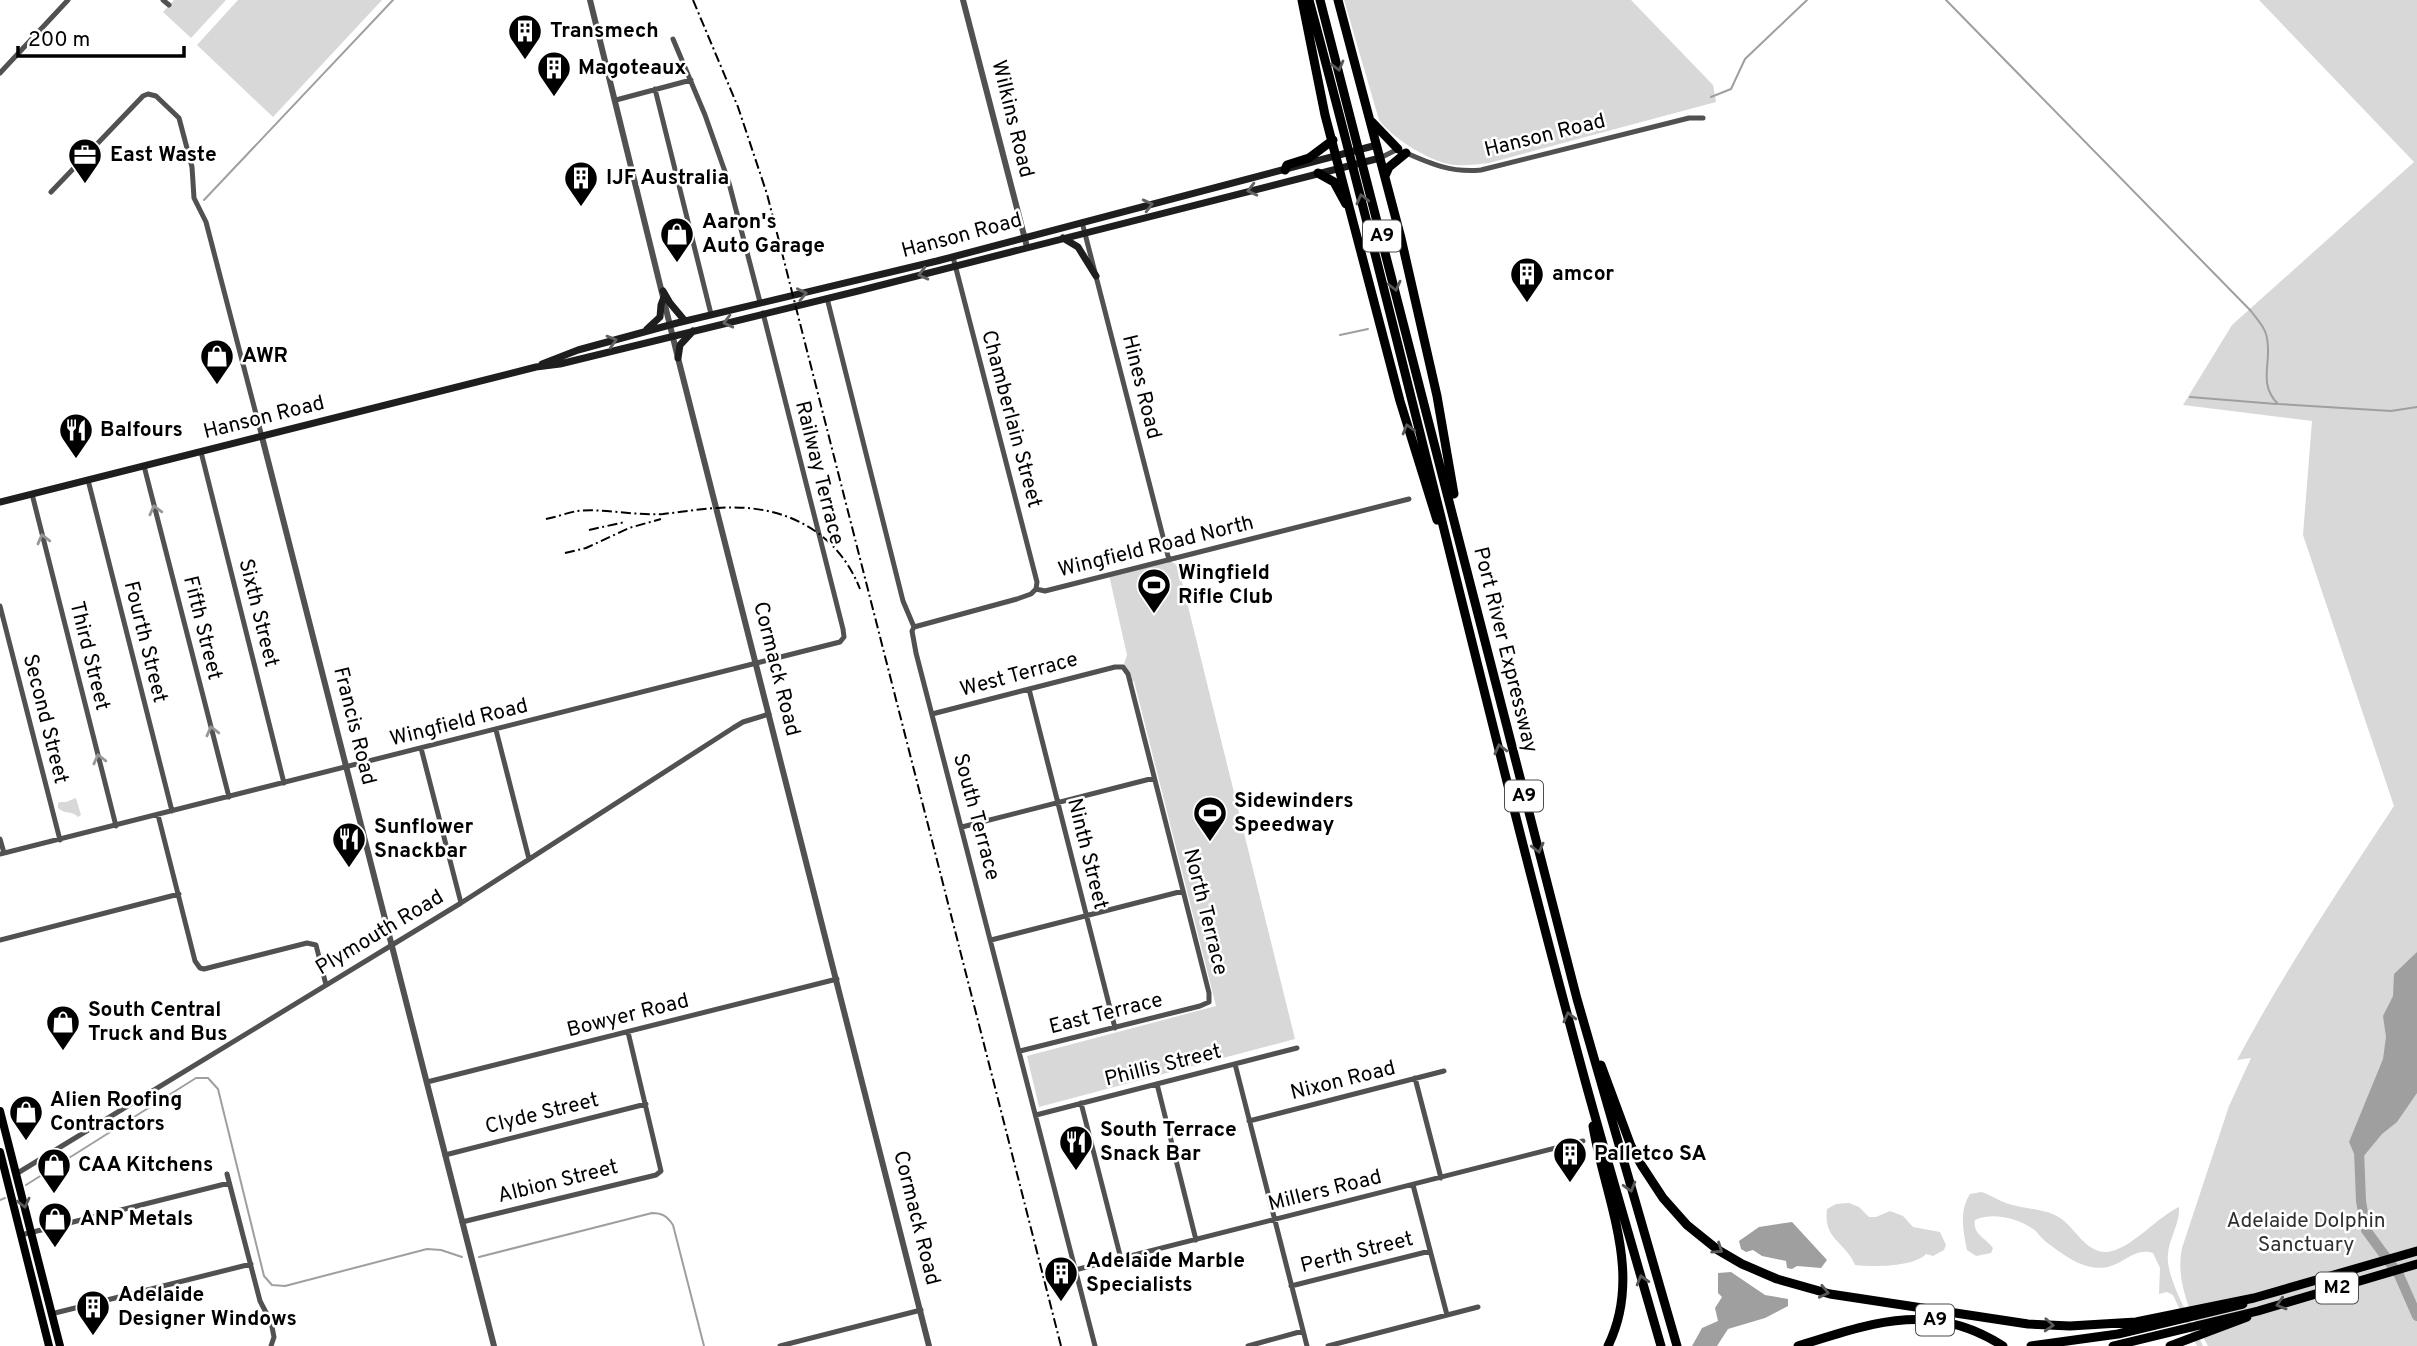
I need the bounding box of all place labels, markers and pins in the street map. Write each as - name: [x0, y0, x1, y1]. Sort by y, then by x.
- building icon: Transmech: [506, 12, 544, 61]
- place label: Transmech: [550, 18, 659, 45]
- building icon: Magoteaux: [535, 49, 573, 98]
- place label: Magoteaux: [578, 55, 686, 82]
- office icon: East Waste: [66, 136, 104, 185]
- place label: East Waste: [110, 142, 217, 169]
- building icon: IJF Australia: [562, 159, 600, 208]
- place label: IJF Australia: [606, 165, 729, 192]
- place label: Aaron's Auto Garage: [702, 209, 825, 260]
- shop icon: Aaron's Auto Garage: [658, 215, 696, 264]
- building icon: amcor: [1508, 255, 1546, 304]
- place label: amcor: [1552, 261, 1614, 288]
- shop icon: AWR: [198, 337, 236, 386]
- place label: AWR: [242, 343, 288, 370]
- restaurant icon: Balfours: [57, 411, 95, 460]
- place label: Balfours: [100, 417, 183, 444]
- place label: Wingfield Rifle Club: [1178, 560, 1273, 611]
- sports icon: Wingfield Rifle Club: [1135, 566, 1173, 615]
- place label: Sidewinders Speedway: [1234, 788, 1354, 839]
- sports icon: Sidewinders Speedway: [1191, 794, 1229, 843]
- place label: Sunflower Snackbar: [374, 814, 474, 865]
- restaurant icon: Sunflower Snackbar: [330, 820, 368, 869]
- place label: South Central Truck and Bus: [88, 997, 228, 1048]
- shop icon: South Central Truck and Bus: [44, 1003, 82, 1052]
- place label: Alien Roofing Contractors: [50, 1087, 182, 1138]
- shop icon: Alien Roofing Contractors: [7, 1093, 45, 1142]
- place label: South Terrace Snack Bar: [1100, 1117, 1237, 1168]
- restaurant icon: South Terrace Snack Bar: [1057, 1123, 1095, 1172]
- building icon: Palletco SA: [1551, 1135, 1589, 1184]
- place label: Palletco SA: [1594, 1141, 1706, 1168]
- shop icon: CAA Kitchens: [35, 1146, 73, 1195]
- place label: CAA Kitchens: [78, 1152, 213, 1179]
- shop icon: ANP Metals: [36, 1200, 74, 1249]
- place label: ANP Metals: [80, 1206, 193, 1233]
- place label: Adelaide Marble Specialists: [1086, 1248, 1245, 1299]
- building icon: Adelaide Marble Specialists: [1042, 1254, 1080, 1303]
- place label: Adelaide Designer Windows: [118, 1282, 297, 1333]
- building icon: Adelaide Designer Windows: [74, 1288, 112, 1337]

